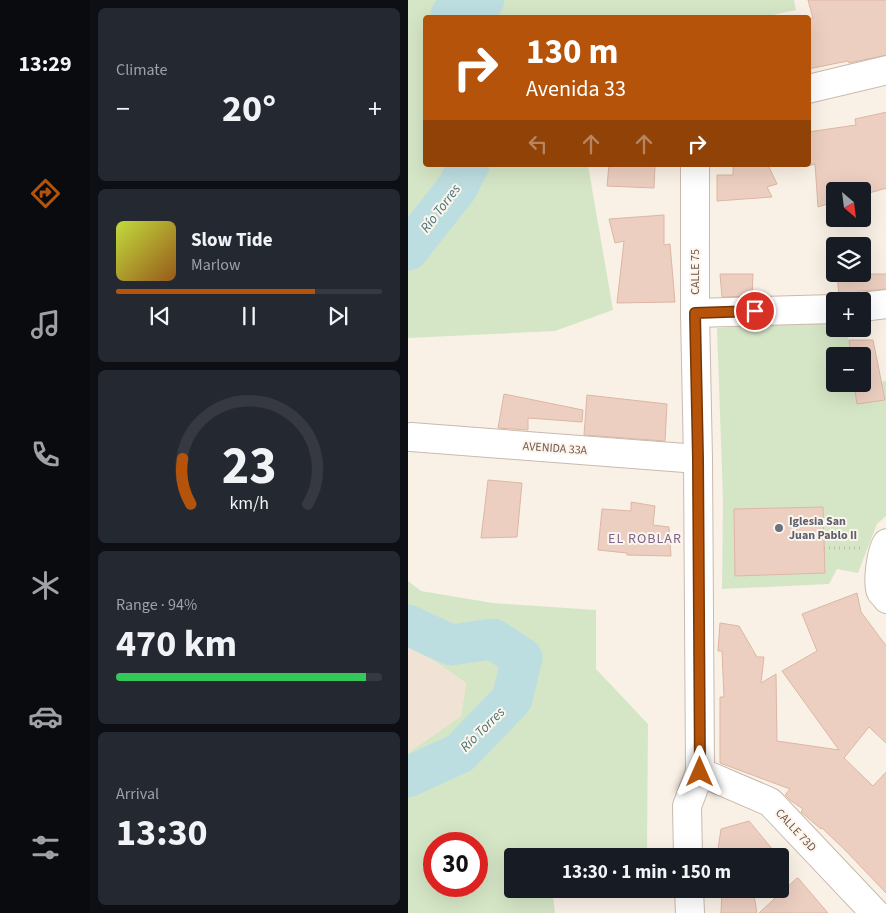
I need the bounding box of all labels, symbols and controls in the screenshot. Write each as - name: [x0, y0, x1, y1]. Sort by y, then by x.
- text: 130 m: [526, 27, 618, 77]
- icon: right: [443, 35, 508, 100]
- text: 13:29: [18, 48, 72, 80]
- text: Climate: [116, 59, 167, 81]
- text: Avenida 33: [526, 73, 626, 105]
- text: 20°: [222, 82, 276, 136]
- text: −: [116, 89, 130, 129]
- text: +: [368, 89, 382, 129]
- icon: left: [524, 130, 552, 158]
- icon: ahead: [577, 130, 605, 158]
- icon: ahead: [630, 130, 658, 158]
- icon: right: [683, 130, 711, 158]
- icon: directions: [28, 176, 63, 211]
- water label: Río Torres: [416, 180, 466, 237]
- north arrow: [826, 182, 870, 228]
- map controls: [826, 182, 871, 392]
- text: Slow Tide: [191, 227, 272, 254]
- button: layers: [826, 237, 871, 282]
- street label: CALLE 75: [687, 249, 704, 295]
- text: Marlow: [191, 254, 240, 276]
- pin: [734, 290, 776, 332]
- button: +: [826, 292, 871, 337]
- icon: arrive: [741, 297, 769, 325]
- icon: previous: [146, 302, 174, 330]
- icon: pause: [235, 302, 263, 330]
- icon: next: [324, 302, 352, 330]
- icon: music: [28, 307, 63, 342]
- button: −: [826, 347, 871, 392]
- text: 23: [222, 430, 276, 504]
- icon: phone: [28, 437, 63, 472]
- street label: AVENIDA 33A: [522, 438, 588, 459]
- text: km/h: [229, 491, 269, 516]
- place label: Iglesia San Juan Pablo II: [789, 513, 857, 544]
- marker: Iglesia San Juan Pablo II: [773, 522, 785, 534]
- district label: EL ROBLAR: [608, 529, 682, 549]
- icon: climate: [28, 568, 63, 603]
- text: Range · 94%: [116, 594, 197, 616]
- text: 470 km: [116, 617, 237, 671]
- icon: car: [28, 699, 63, 734]
- water label: Río Torres: [456, 703, 510, 757]
- position arrow: [673, 745, 725, 797]
- text: Arrival: [116, 783, 159, 805]
- street label: CALLE 73D: [771, 805, 820, 856]
- text: 13:30: [116, 806, 208, 860]
- icon: filters: [28, 830, 63, 865]
- speed limit sign: 30: [423, 832, 488, 897]
- text: 13:30 · 1 min · 150 m: [562, 859, 731, 886]

